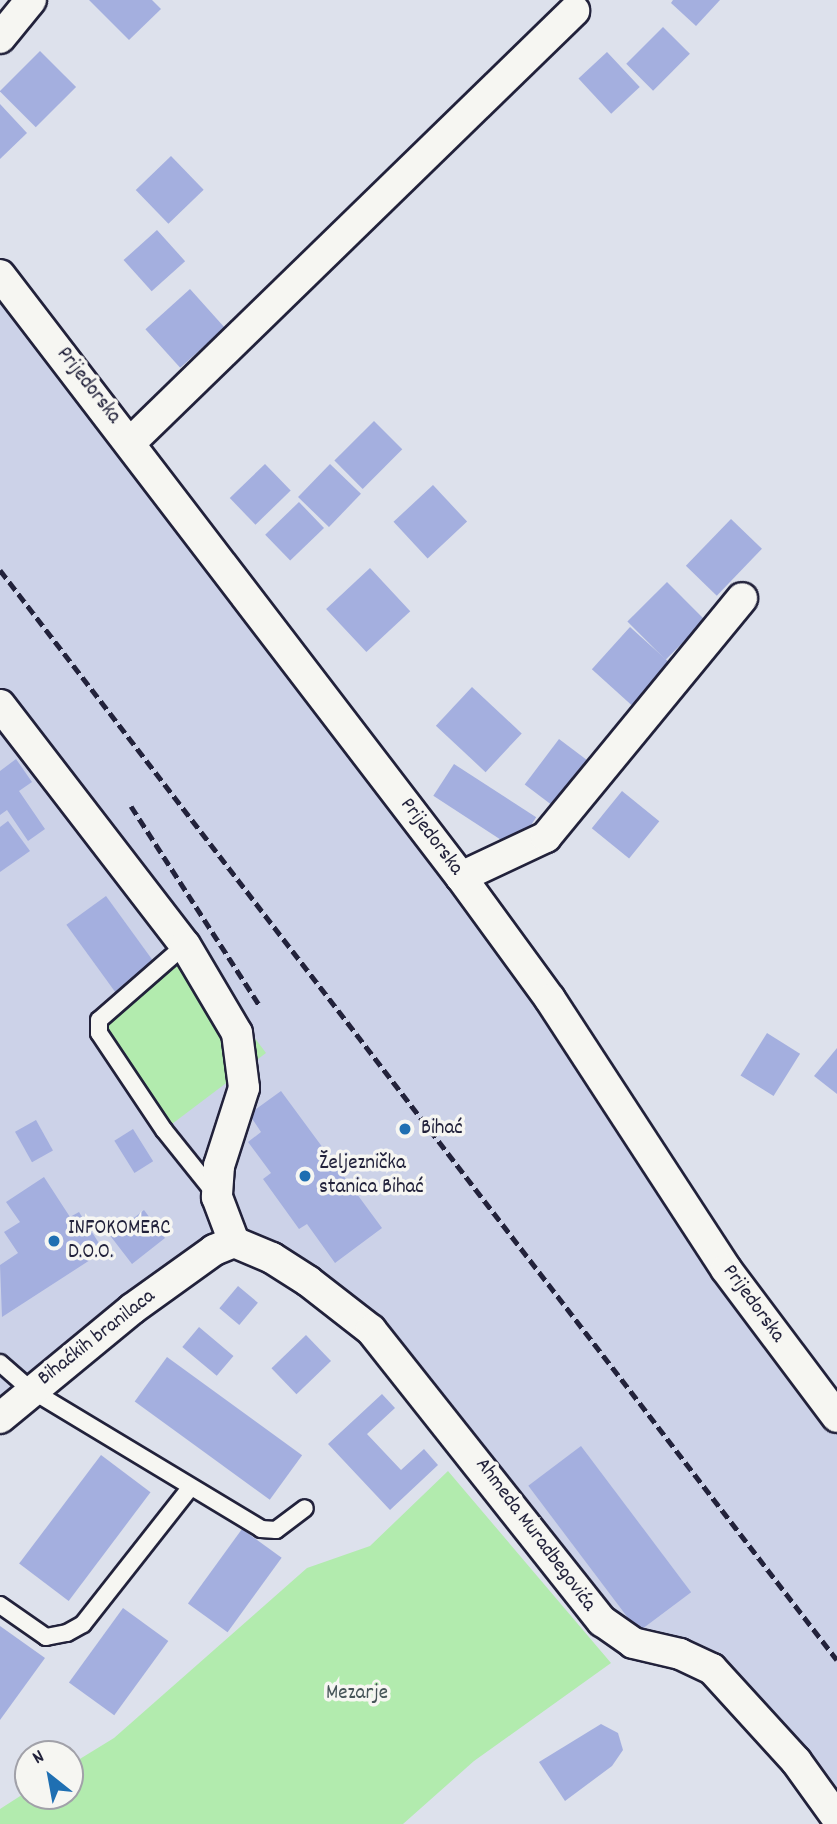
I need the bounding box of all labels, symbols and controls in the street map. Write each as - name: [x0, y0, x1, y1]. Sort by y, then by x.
- street label: Prijedorska: [50, 343, 126, 429]
- street label: Prijedorska: [394, 793, 468, 881]
- place label: Bihać: [421, 1116, 463, 1142]
- marker: Bihać: [395, 1119, 415, 1139]
- place label: Željeznička stanica Bihać: [319, 1151, 424, 1201]
- marker: Željeznička stanica Bihać: [297, 1168, 313, 1184]
- place label: INFOKOMERC D.O.O.: [68, 1216, 171, 1266]
- marker: INFOKOMERC D.O.O.: [46, 1233, 62, 1249]
- street label: Prijedorska: [716, 1260, 790, 1348]
- street label: Bihaćkih branilaca: [33, 1284, 161, 1392]
- street label: Ahmeda Muradbegovića: [469, 1453, 601, 1617]
- park label: Mezarje: [326, 1681, 388, 1707]
- north arrow: [14, 1740, 84, 1810]
- text: N: [28, 1744, 50, 1772]

